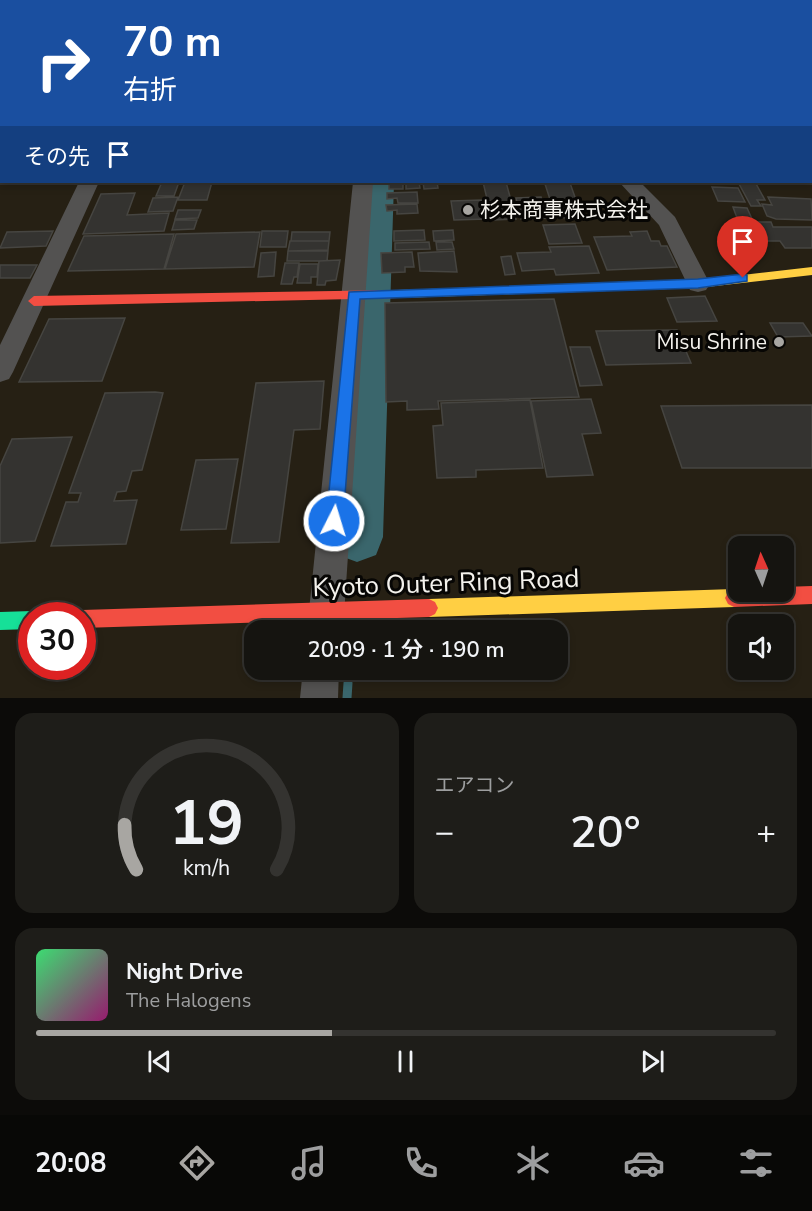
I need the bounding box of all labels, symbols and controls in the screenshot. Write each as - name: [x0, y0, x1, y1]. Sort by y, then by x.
- text: 70 m: [123, 14, 222, 71]
- icon: right: [24, 24, 102, 102]
- text: 右折: [123, 72, 177, 109]
- icon: arrive: [102, 138, 135, 171]
- text: その先: [24, 142, 90, 172]
- place label: 杉本商事株式会社: [480, 196, 648, 224]
- marker: 杉本商事株式会社: [461, 203, 475, 217]
- pin: [717, 216, 768, 278]
- icon: arrive: [726, 225, 759, 258]
- place label: Misu Shrine: [657, 328, 767, 356]
- marker: Misu Shrine: [772, 335, 786, 349]
- position arrow: [302, 489, 366, 553]
- north arrow: [728, 536, 794, 602]
- map controls: [728, 536, 794, 680]
- street label: Kyoto Outer Ring Road: [312, 561, 580, 605]
- speed limit sign: 30: [18, 602, 96, 680]
- button: sound: [728, 614, 794, 680]
- text: 20:09 · 1 分 · 190 m: [307, 635, 505, 665]
- text: エアコン: [435, 772, 515, 799]
- text: 19: [169, 781, 244, 866]
- text: 20°: [570, 802, 641, 863]
- text: −: [435, 810, 454, 855]
- text: +: [756, 810, 776, 855]
- text: km/h: [183, 853, 230, 883]
- text: Night Drive: [126, 957, 243, 987]
- text: The Halogens: [126, 987, 251, 1014]
- icon: previous: [143, 1045, 176, 1078]
- icon: pause: [389, 1045, 422, 1078]
- icon: next: [636, 1045, 669, 1078]
- icon: directions: [176, 1142, 218, 1184]
- icon: music: [288, 1142, 330, 1184]
- icon: phone: [400, 1142, 442, 1184]
- icon: climate: [512, 1142, 554, 1184]
- icon: car: [623, 1142, 665, 1184]
- icon: filters: [735, 1142, 777, 1184]
- text: 20:08: [35, 1145, 106, 1182]

